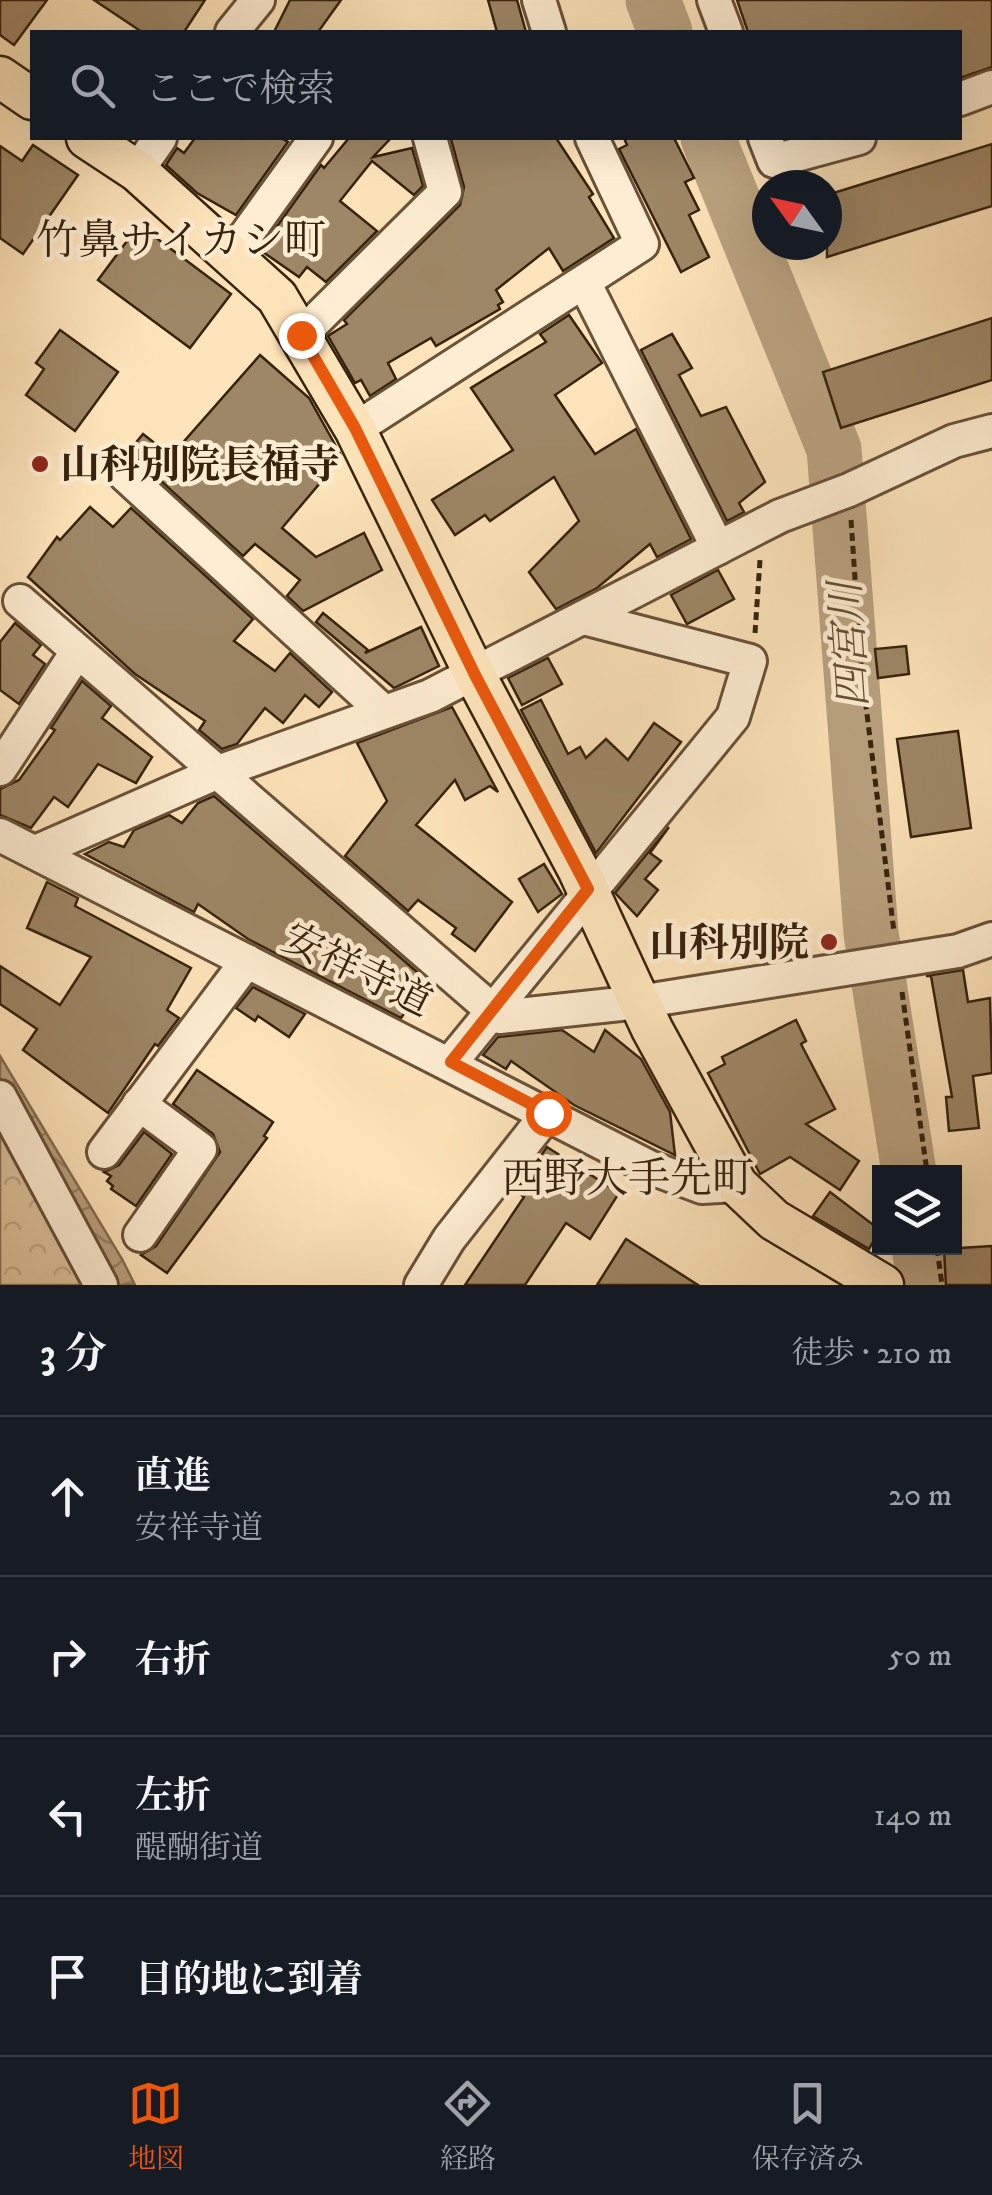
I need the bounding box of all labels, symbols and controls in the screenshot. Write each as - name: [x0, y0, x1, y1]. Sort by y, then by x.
- search box: [30, 30, 962, 140]
- icon: search: [65, 58, 120, 113]
- text: ここで検索: [145, 66, 335, 114]
- north arrow: [752, 170, 842, 260]
- district label: 竹鼻サイカシ町: [36, 216, 326, 268]
- route end: [279, 313, 325, 359]
- place label: 山科別院長福寺: [60, 442, 340, 492]
- marker: 山科別院長福寺: [29, 453, 51, 475]
- water label: 四宮川: [820, 576, 881, 709]
- street label: 安祥寺道: [274, 914, 440, 1029]
- place label: 山科別院: [649, 920, 809, 970]
- marker: 山科別院: [818, 931, 840, 953]
- route start: [526, 1091, 572, 1137]
- district label: 西野大手先町: [502, 1154, 754, 1206]
- map controls: [872, 1165, 962, 1255]
- button: layers: [872, 1165, 962, 1255]
- text: 3 分: [40, 1329, 107, 1381]
- text: 徒歩 · 210 m: [791, 1334, 952, 1374]
- text: 直進: [135, 1453, 211, 1501]
- icon: ahead: [40, 1469, 95, 1524]
- text: 20 m: [888, 1476, 952, 1516]
- text: 安祥寺道: [135, 1509, 263, 1549]
- icon: right: [40, 1629, 95, 1684]
- text: 50 m: [888, 1636, 952, 1676]
- text: 右折: [135, 1637, 211, 1685]
- text: 左折: [135, 1773, 211, 1821]
- icon: left: [40, 1789, 95, 1844]
- text: 140 m: [874, 1796, 952, 1836]
- text: 醍醐街道: [135, 1829, 263, 1869]
- icon: arrive: [40, 1949, 95, 2004]
- text: 目的地に到着: [135, 1957, 363, 2005]
- tab: 地図: [128, 2076, 184, 2177]
- tab: 経路: [440, 2076, 496, 2177]
- tab: 保存済み: [752, 2076, 864, 2177]

